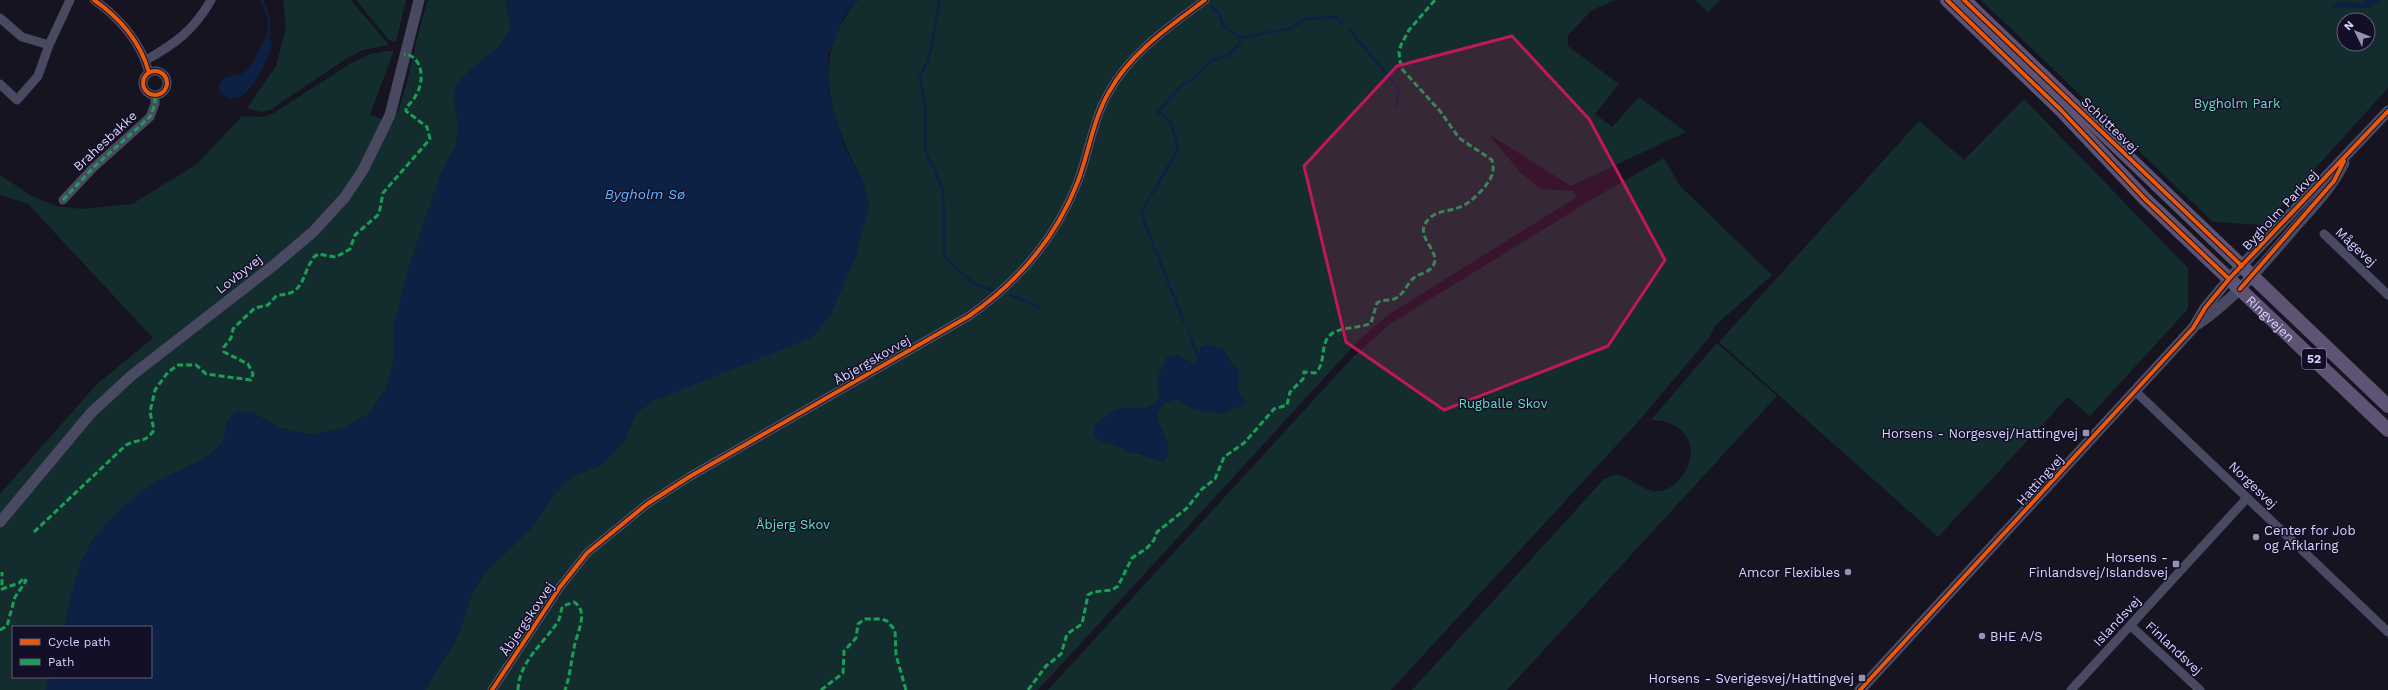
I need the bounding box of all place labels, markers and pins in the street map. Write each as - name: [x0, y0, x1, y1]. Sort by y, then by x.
- place label: Horsens - Norgesvej/Hattingvej: [1882, 426, 2078, 441]
- marker: Horsens - Norgesvej/Hattingvej: [2081, 428, 2091, 438]
- place label: Center for Job og Afklaring: [2264, 523, 2356, 553]
- marker: Center for Job og Afklaring: [2251, 532, 2261, 542]
- place label: Horsens - Finlandsvej/Islandsvej: [2028, 550, 2168, 580]
- marker: Horsens - Finlandsvej/Islandsvej: [2171, 559, 2181, 569]
- place label: Amcor Flexibles: [1738, 565, 1840, 580]
- marker: Amcor Flexibles: [1843, 567, 1853, 577]
- place label: BHE A/S: [1990, 629, 2043, 644]
- marker: BHE A/S: [1977, 631, 1987, 641]
- place label: Horsens - Sverigesvej/Hattingvej: [1648, 671, 1854, 686]
- marker: Horsens - Sverigesvej/Hattingvej: [1857, 673, 1867, 683]

